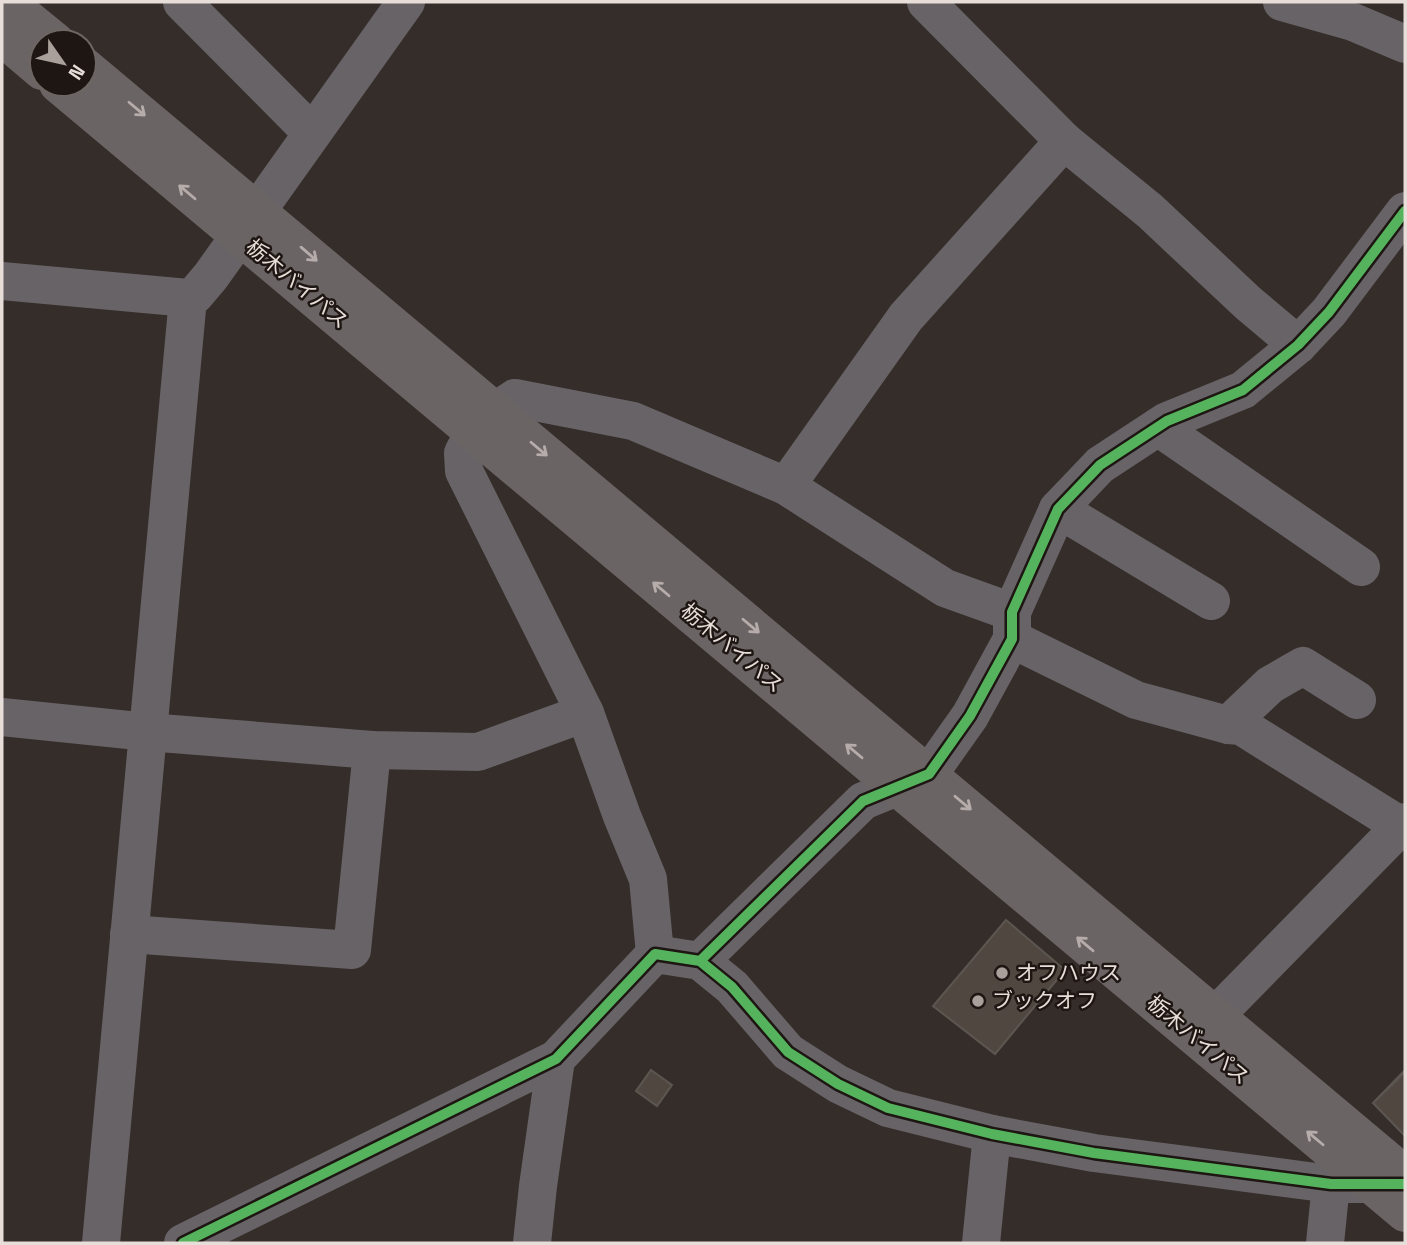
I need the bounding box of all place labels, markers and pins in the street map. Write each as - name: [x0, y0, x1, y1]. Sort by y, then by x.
- place label: オフハウス: [1016, 959, 1121, 986]
- marker: オフハウス: [994, 965, 1010, 981]
- place label: ブックオフ: [992, 987, 1097, 1014]
- marker: ブックオフ: [970, 993, 986, 1009]

